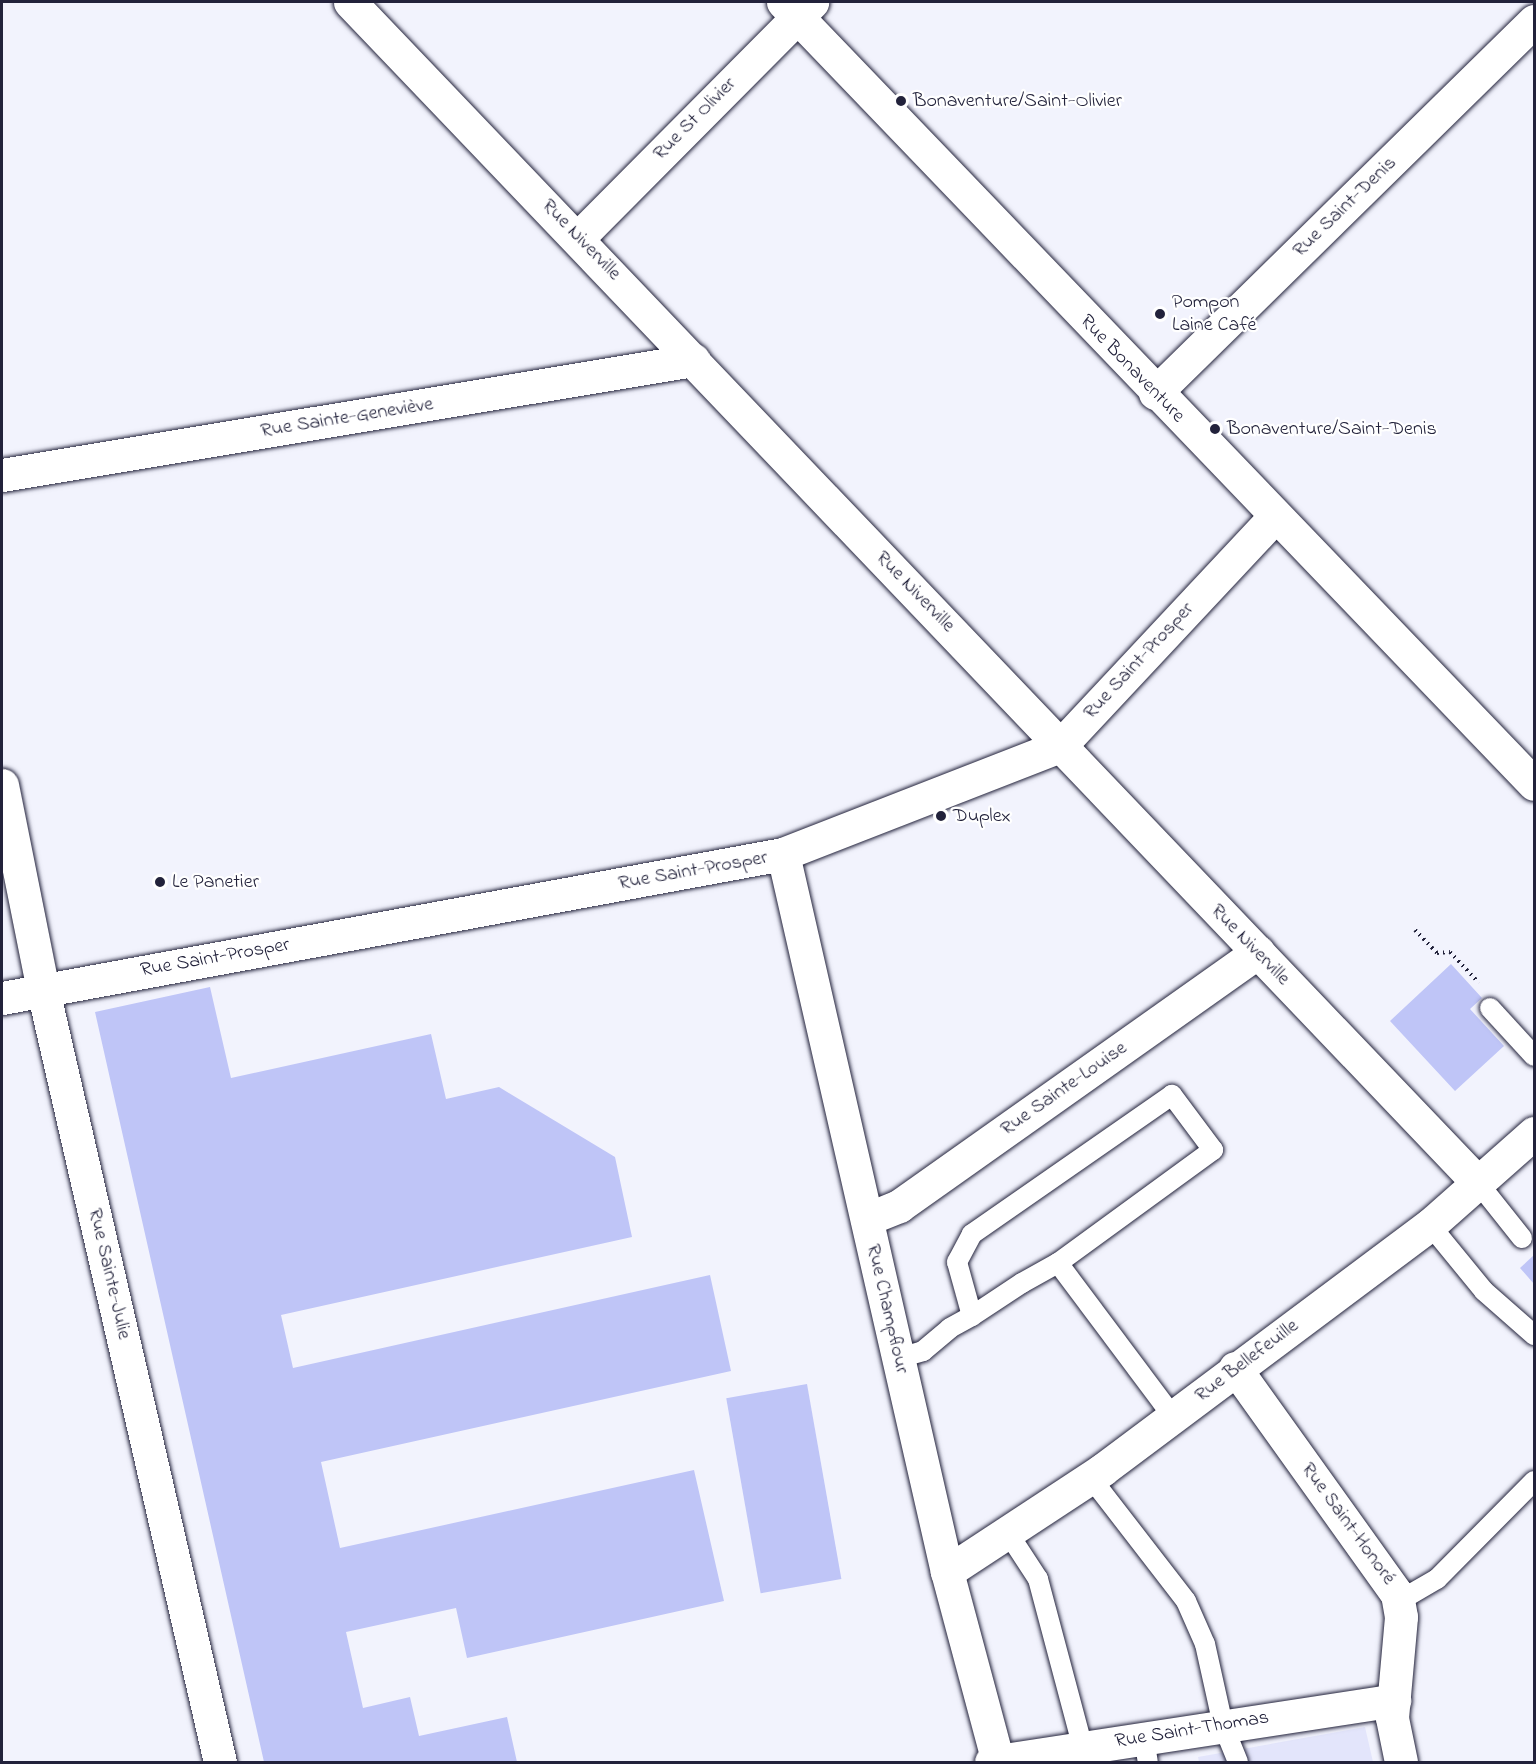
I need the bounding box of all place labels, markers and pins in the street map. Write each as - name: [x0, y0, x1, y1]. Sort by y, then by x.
- place label: Bonaventure/Saint-Olivier: [913, 89, 1122, 113]
- marker: Bonaventure/Saint-Olivier: [894, 94, 908, 108]
- place label: Pompon Laine Café: [1172, 290, 1256, 337]
- marker: Pompon Laine Café: [1153, 307, 1167, 321]
- place label: Bonaventure/Saint-Denis: [1227, 417, 1437, 441]
- marker: Bonaventure/Saint-Denis: [1208, 422, 1222, 436]
- place label: Duplex: [953, 804, 1011, 828]
- marker: Duplex: [934, 809, 948, 823]
- place label: Le Panetier: [172, 870, 259, 894]
- marker: Le Panetier: [153, 875, 167, 889]

